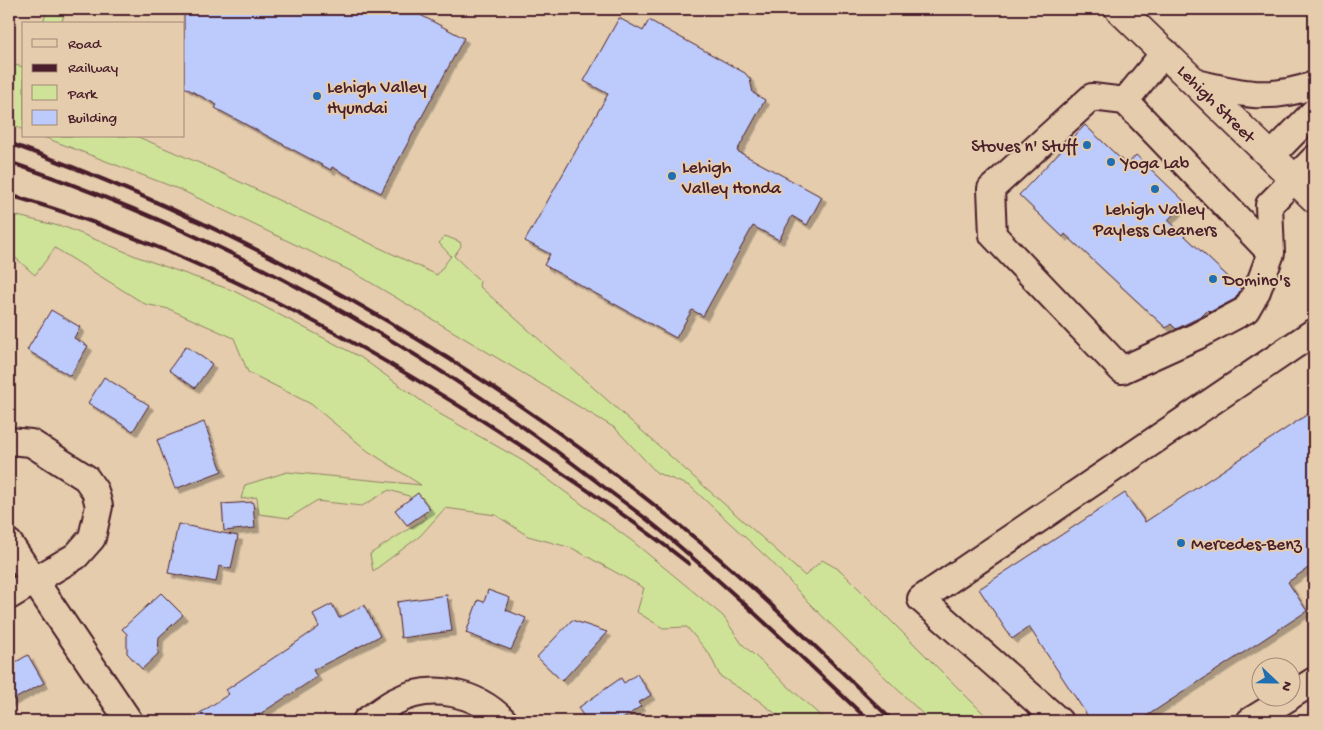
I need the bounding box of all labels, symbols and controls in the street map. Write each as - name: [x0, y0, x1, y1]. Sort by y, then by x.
- legend: [22, 22, 185, 138]
- text: Road: [68, 36, 102, 54]
- text: Railway: [68, 60, 119, 78]
- street label: Lehigh Street: [1172, 61, 1260, 149]
- place label: Lehigh Valley Hyundai: [327, 78, 427, 120]
- text: Park: [67, 86, 98, 104]
- marker: Lehigh Valley Hyundai: [311, 90, 323, 102]
- text: Building: [67, 110, 117, 128]
- place label: Stoves n' Stuff: [971, 137, 1078, 158]
- marker: Stoves n' Stuff: [1081, 139, 1093, 151]
- place label: Yoga Lab: [1119, 154, 1190, 175]
- marker: Yoga Lab: [1105, 156, 1117, 168]
- place label: Lehigh Valley Honda: [681, 158, 782, 200]
- marker: Lehigh Valley Honda: [666, 170, 678, 182]
- marker: Lehigh Valley Payless Cleaners: [1149, 183, 1161, 195]
- place label: Lehigh Valley Payless Cleaners: [1092, 200, 1218, 242]
- place label: Domino's: [1222, 271, 1291, 292]
- marker: Domino's: [1207, 273, 1219, 285]
- place label: Mercedes-Benz: [1191, 535, 1303, 556]
- marker: Mercedes-Benz: [1175, 537, 1187, 549]
- north arrow: [1250, 658, 1300, 708]
- text: N: [1276, 679, 1295, 693]

